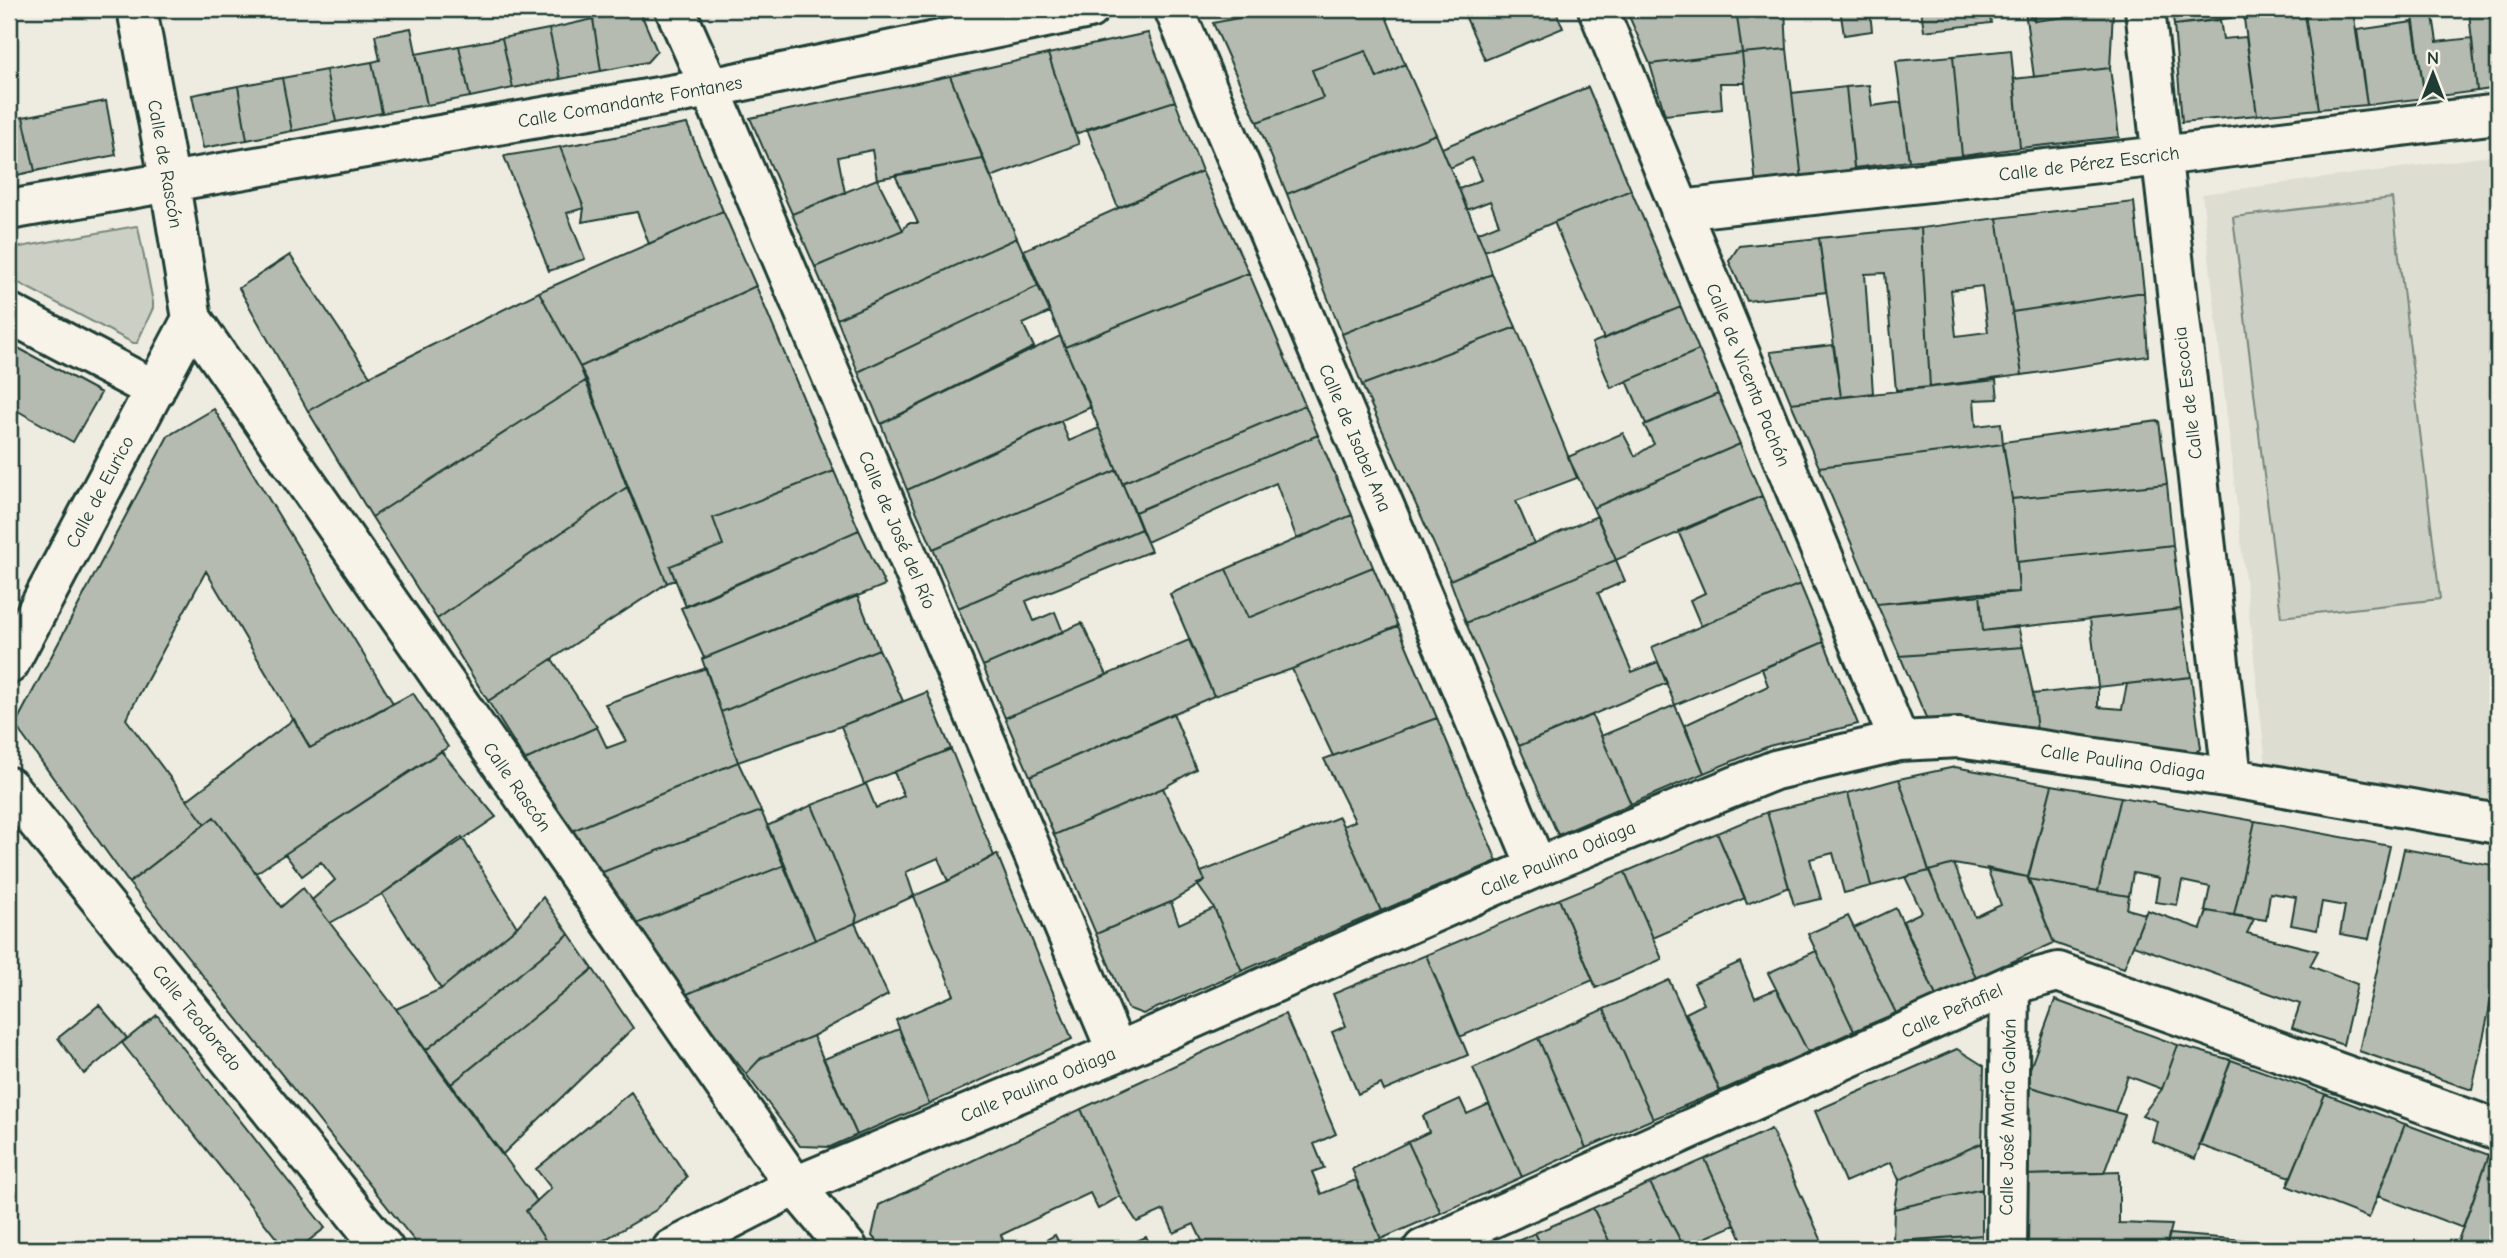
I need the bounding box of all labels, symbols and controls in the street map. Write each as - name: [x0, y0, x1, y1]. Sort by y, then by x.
- north arrow: [2398, 38, 2468, 108]
- text: N: [2427, 47, 2439, 69]
- street label: Calle Comandante Fontanes: [516, 71, 744, 133]
- street label: Calle de Rascón: [143, 98, 187, 230]
- street label: Calle de Pérez Escrich: [1997, 142, 2181, 186]
- street label: Calle de Vicenta Pachón: [1701, 280, 1795, 470]
- street label: Calle de Escocia: [2169, 325, 2207, 461]
- street label: Calle de Isabel Ana: [1314, 361, 1396, 515]
- street label: Calle de Eurico: [61, 432, 139, 552]
- street label: Calle de José del Río: [854, 448, 940, 612]
- street label: Calle Rascón: [478, 738, 556, 836]
- street label: Calle Paulina Odiaga: [2039, 740, 2207, 784]
- street label: Calle Paulina Odiaga: [1477, 816, 1639, 902]
- street label: Calle Teodoredo: [147, 960, 247, 1076]
- street label: Calle Peñafiel: [1898, 979, 2006, 1043]
- street label: Calle José María Galván: [1995, 1018, 2021, 1216]
- street label: Calle Paulina Odiaga: [957, 1042, 1119, 1128]

